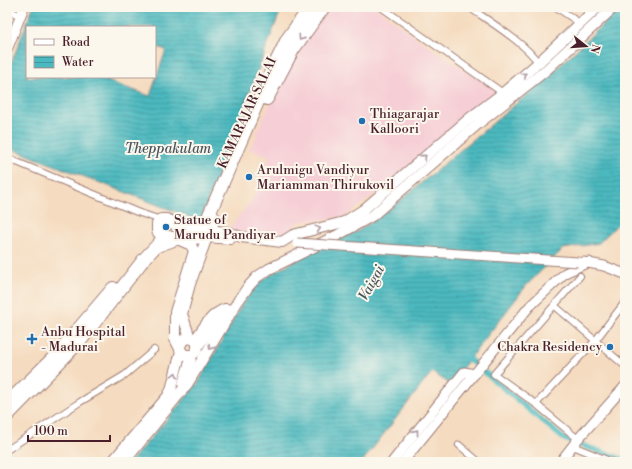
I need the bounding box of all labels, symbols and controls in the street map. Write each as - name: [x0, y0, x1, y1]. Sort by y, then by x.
- legend: [26, 26, 156, 78]
- north arrow: [566, 26, 606, 66]
- one-way arrow: [299, 34, 306, 41]
- text: Road: [62, 35, 90, 50]
- text: N: [587, 42, 603, 55]
- text: Water: [61, 55, 94, 70]
- street label: KAMARAJAR SALAI: [214, 55, 280, 171]
- one-way arrow: [520, 72, 527, 79]
- place label: Thiagarajar Kalloori: [370, 106, 440, 137]
- marker: Thiagarajar Kalloori: [357, 116, 367, 126]
- water label: Theppakulam: [125, 140, 212, 158]
- one-way arrow: [419, 155, 427, 162]
- place label: Arulmigu Vandiyur Mariamman Thirukovil: [256, 162, 394, 193]
- marker: Arulmigu Vandiyur Mariamman Thirukovil: [244, 172, 254, 182]
- place label: Statue of Marudu Pandiyar: [174, 212, 276, 243]
- marker: Statue of Marudu Pandiyar: [161, 222, 171, 232]
- one-way arrow: [314, 225, 321, 234]
- water label: Vaigai: [355, 262, 389, 304]
- place label: Anbu Hospital - Madurai: [40, 324, 126, 355]
- marker: Anbu Hospital - Madurai: [26, 333, 38, 345]
- place label: Chakra Residency: [497, 339, 603, 355]
- marker: Chakra Residency: [605, 342, 615, 352]
- one-way arrow: [208, 343, 216, 350]
- one-way arrow: [170, 371, 178, 378]
- scale bar: [28, 417, 110, 443]
- text: 100 m: [34, 424, 68, 439]
- one-way arrow: [412, 429, 419, 436]

